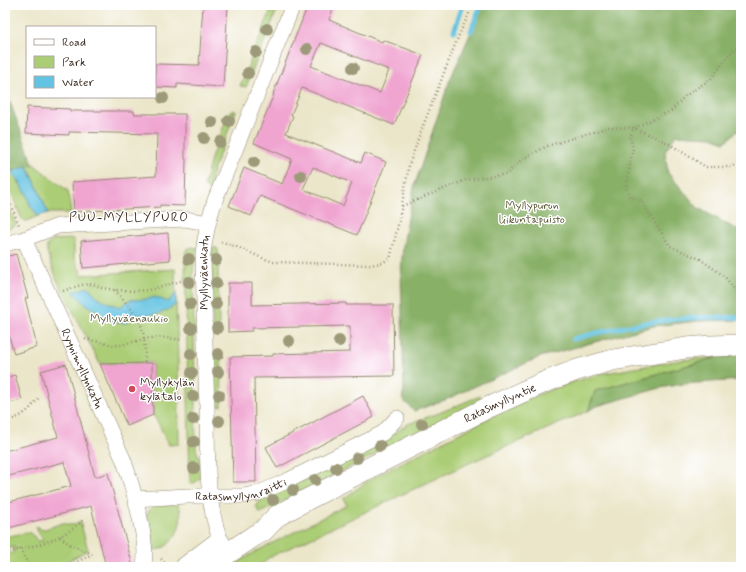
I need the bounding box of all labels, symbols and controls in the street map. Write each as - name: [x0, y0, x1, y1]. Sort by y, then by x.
- legend: [26, 26, 156, 98]
- text: Road: [62, 35, 86, 51]
- text: Park: [62, 55, 86, 71]
- text: Water: [62, 75, 94, 91]
- park label: Myllypuron liikuntapuisto: [499, 198, 565, 228]
- district label: PUU-MYLLYPURO: [69, 209, 189, 226]
- street label: Myllyväenkatu: [196, 233, 215, 310]
- park label: Myllyväenaukio: [90, 311, 168, 327]
- street label: Ryynimyllynkatu: [56, 326, 107, 412]
- place label: Myllykylän kylätalo: [140, 375, 194, 405]
- street label: Ratasmyllyntie: [461, 380, 539, 427]
- marker: Myllykylän kylätalo: [127, 384, 137, 394]
- street label: Ratasmyllynraitti: [195, 475, 290, 505]

